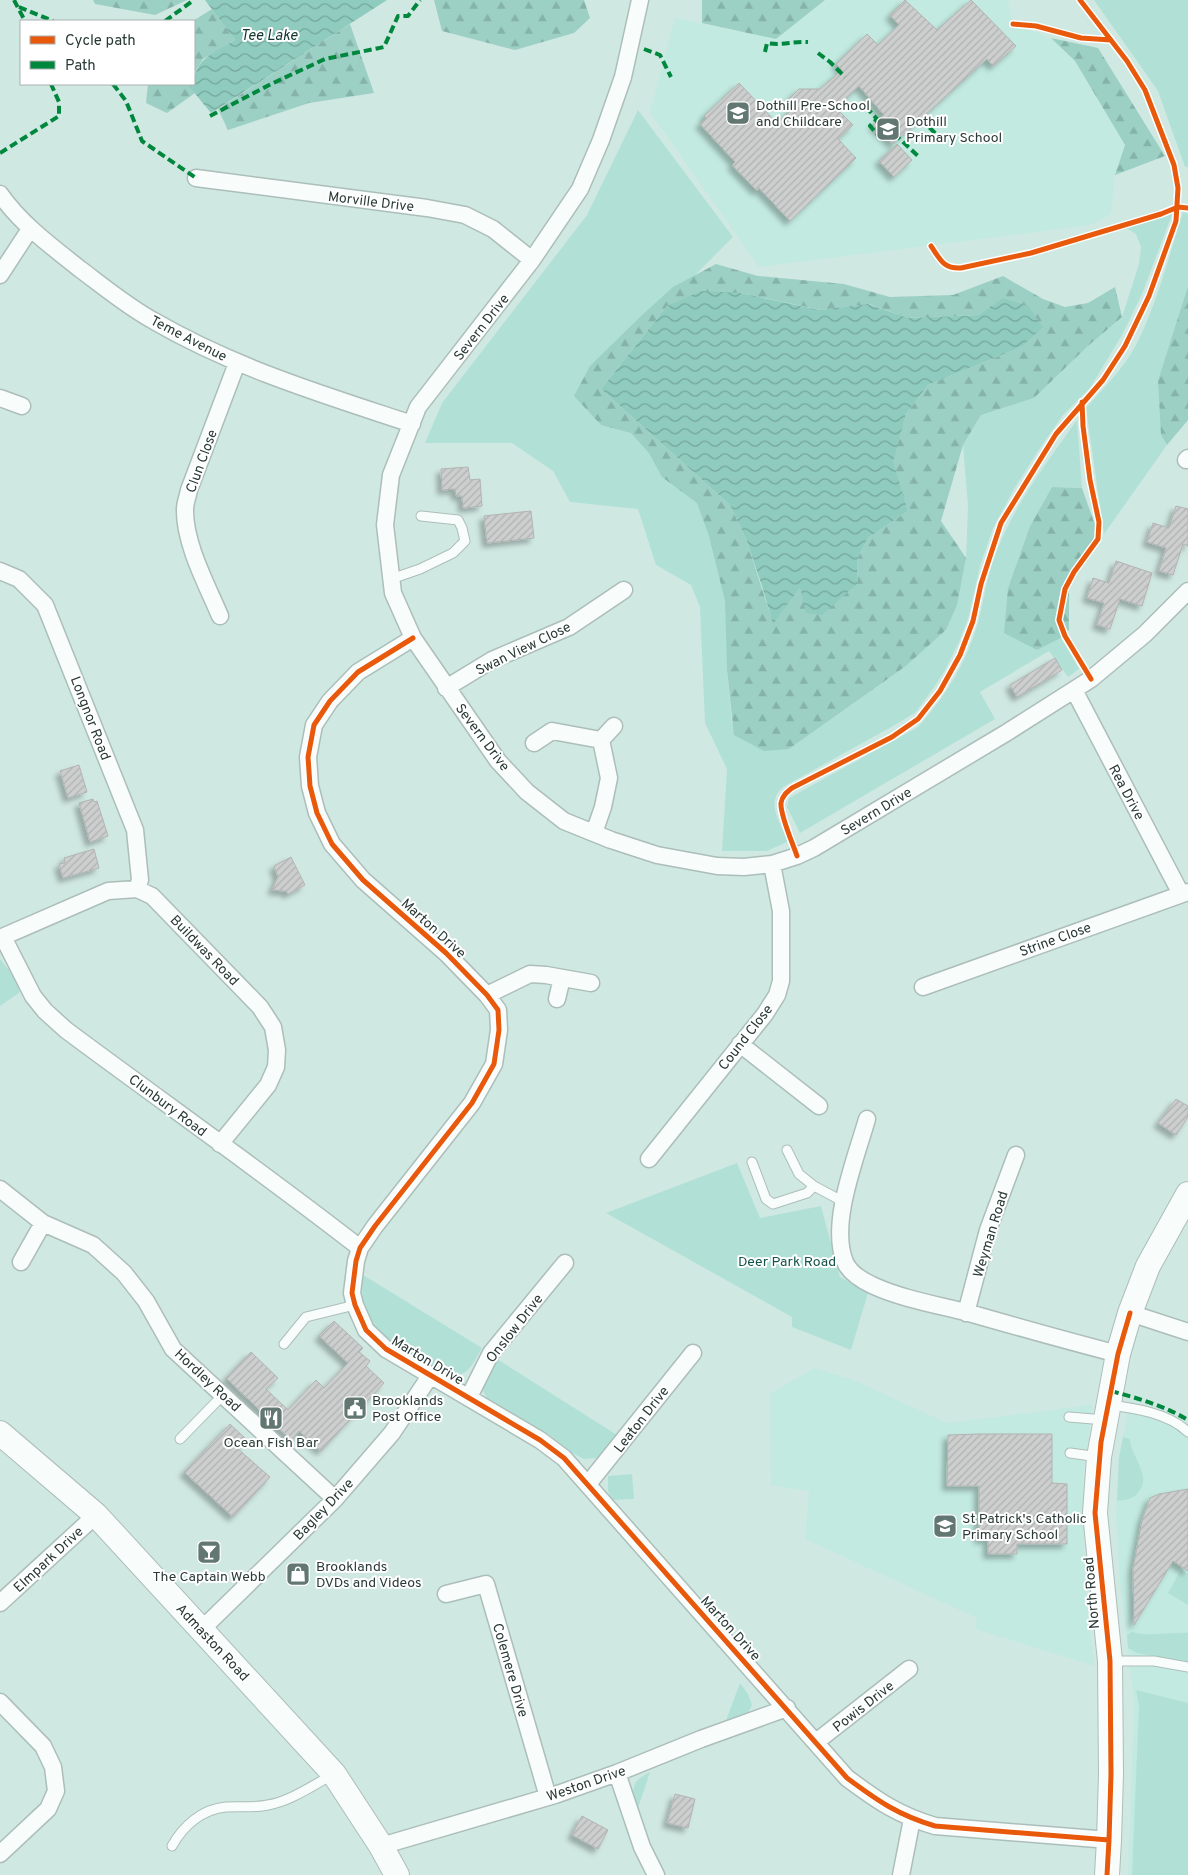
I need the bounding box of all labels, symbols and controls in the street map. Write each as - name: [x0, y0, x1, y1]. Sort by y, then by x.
- legend: [20, 20, 195, 85]
- water label: Tee Lake: [241, 27, 298, 46]
- text: Cycle path: [65, 32, 136, 51]
- text: Path: [65, 57, 96, 76]
- place label: Dothill Pre-School and Childcare: [756, 98, 870, 131]
- school or university icon: Dothill Pre-School and Childcare: [725, 100, 751, 126]
- place label: Dothill Primary School: [906, 114, 1002, 147]
- school or university icon: Dothill Primary School: [875, 116, 901, 142]
- street label: Morville Drive: [327, 189, 415, 216]
- street label: Severn Drive: [451, 291, 513, 365]
- street label: Teme Avenue: [147, 313, 229, 366]
- street label: Clun Close: [183, 427, 222, 496]
- street label: Swan View Close: [473, 619, 574, 680]
- street label: Longnor Road: [66, 674, 113, 763]
- street label: Severn Drive: [451, 701, 513, 775]
- street label: Rea Drive: [1104, 762, 1147, 823]
- street label: Severn Drive: [838, 784, 915, 840]
- street label: Marton Drive: [397, 896, 469, 963]
- street label: Buildwas Road: [166, 912, 242, 990]
- street label: Strine Close: [1017, 920, 1094, 961]
- street label: Cound Close: [715, 1002, 777, 1074]
- street label: Clunbury Road: [125, 1071, 209, 1141]
- street label: Weyman Road: [970, 1189, 1013, 1280]
- park label: Deer Park Road: [738, 1254, 836, 1271]
- street label: Onslow Drive: [483, 1291, 547, 1367]
- street label: Marton Drive: [388, 1333, 466, 1390]
- street label: Hordley Road: [170, 1346, 244, 1416]
- street label: Leaton Drive: [611, 1383, 673, 1457]
- place label: Brooklands Post Office: [372, 1393, 443, 1426]
- public building icon: Brooklands Post Office: [342, 1395, 368, 1421]
- restaurant icon: Ocean Fish Bar: [258, 1405, 284, 1431]
- place label: Ocean Fish Bar: [224, 1435, 319, 1452]
- street label: Bagley Drive: [290, 1476, 358, 1545]
- place label: St Patrick's Catholic Primary School: [962, 1511, 1087, 1544]
- school or university icon: St Patrick's Catholic Primary School: [932, 1513, 958, 1539]
- street label: Elmpark Drive: [11, 1524, 87, 1597]
- bar icon: The Captain Webb: [196, 1539, 222, 1565]
- street label: North Road: [1081, 1556, 1104, 1629]
- place label: Brooklands DVDs and Videos: [316, 1559, 422, 1592]
- shop icon: Brooklands DVDs and Videos: [285, 1561, 311, 1587]
- place label: The Captain Webb: [152, 1569, 266, 1586]
- street label: Marton Drive: [696, 1593, 763, 1665]
- street label: Admaston Road: [172, 1601, 252, 1685]
- street label: Colemere Drive: [488, 1621, 531, 1719]
- street label: Powis Drive: [830, 1678, 898, 1736]
- street label: Weston Drive: [545, 1763, 628, 1806]

